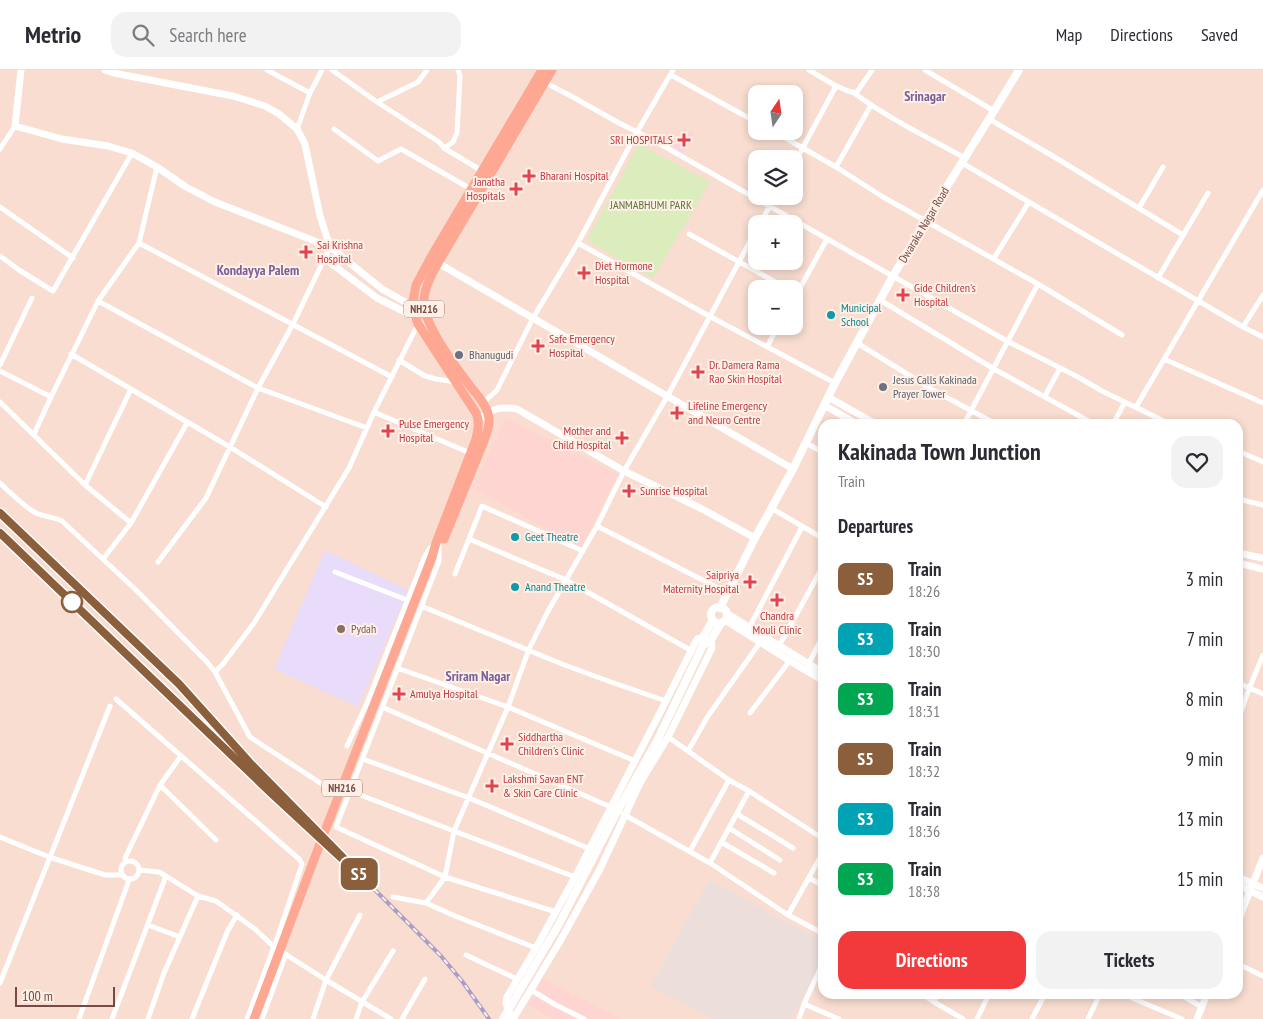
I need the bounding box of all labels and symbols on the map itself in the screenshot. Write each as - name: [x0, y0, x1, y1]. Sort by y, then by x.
- north arrow: [748, 85, 802, 140]
- district label: Srinagar: [904, 87, 947, 105]
- place label: SRI HOSPITALS: [610, 132, 673, 147]
- marker: SRI HOSPITALS: [677, 133, 691, 147]
- place label: Bharani Hospital: [540, 168, 609, 183]
- marker: Bharani Hospital: [522, 169, 536, 183]
- place label: Janatha Hospitals: [467, 174, 505, 203]
- marker: Janatha Hospitals: [509, 182, 523, 196]
- street label: Dwaraka Nagar Road: [895, 184, 952, 265]
- park label: JANMABHUMI PARK: [609, 197, 692, 212]
- place label: Sai Krishna Hospital: [317, 237, 363, 266]
- marker: Sai Krishna Hospital: [299, 245, 313, 259]
- place label: Diet Hormone Hospital: [595, 258, 653, 287]
- district label: Kondayya Palem: [217, 261, 299, 279]
- marker: Diet Hormone Hospital: [577, 266, 591, 280]
- place label: Gide Children's Hospital: [914, 280, 976, 309]
- marker: Gide Children's Hospital: [896, 288, 910, 302]
- road number: NH216: [404, 300, 444, 318]
- place label: Municipal School: [841, 300, 882, 329]
- marker: Municipal School: [825, 309, 837, 321]
- place label: Safe Emergency Hospital: [549, 331, 615, 360]
- marker: Safe Emergency Hospital: [531, 339, 545, 353]
- place label: Bhanugudi: [469, 347, 513, 362]
- marker: Bhanugudi: [453, 349, 465, 361]
- place label: Dr. Damera Rama Rao Skin Hospital: [709, 357, 782, 386]
- marker: Dr. Damera Rama Rao Skin Hospital: [691, 365, 705, 379]
- place label: Jesus Calls Kakinada Prayer Tower: [892, 372, 977, 401]
- marker: Jesus Calls Kakinada Prayer Tower: [877, 381, 889, 393]
- place label: Lifeline Emergency and Neuro Centre: [688, 398, 767, 427]
- marker: Lifeline Emergency and Neuro Centre: [670, 406, 684, 420]
- place label: Pulse Emergency Hospital: [399, 416, 469, 445]
- place label: Mother and Child Hospital: [553, 423, 611, 452]
- marker: Pulse Emergency Hospital: [381, 424, 395, 438]
- marker: Mother and Child Hospital: [615, 431, 629, 445]
- place label: Sunrise Hospital: [640, 483, 708, 498]
- marker: Sunrise Hospital: [622, 484, 636, 498]
- place label: Geet Theatre: [525, 529, 578, 544]
- marker: Geet Theatre: [509, 531, 521, 543]
- place label: Saipriya Maternity Hospital: [663, 567, 739, 596]
- marker: Saipriya Maternity Hospital: [743, 575, 757, 589]
- place label: Anand Theatre: [525, 579, 585, 594]
- marker: Anand Theatre: [509, 581, 521, 593]
- unlabelled marker: [61, 591, 83, 613]
- marker: Chandra Mouli Clinic: [770, 593, 784, 607]
- place label: Chandra Mouli Clinic: [752, 608, 802, 637]
- place label: Pydah: [351, 621, 376, 636]
- marker: Pydah: [335, 623, 347, 635]
- district label: Sriram Nagar: [446, 667, 511, 685]
- place label: Amulya Hospital: [410, 686, 478, 701]
- marker: Amulya Hospital: [392, 687, 406, 701]
- place label: Siddhartha Children's Clinic: [518, 729, 585, 758]
- marker: Siddhartha Children's Clinic: [500, 737, 514, 751]
- place label: Lakshmi Savan ENT & Skin Care Clinic: [503, 771, 584, 800]
- marker: Lakshmi Savan ENT & Skin Care Clinic: [485, 779, 499, 793]
- road number: NH216: [322, 780, 362, 796]
- line badge: S5: [336, 858, 382, 890]
- scale bar: [15, 984, 115, 1007]

